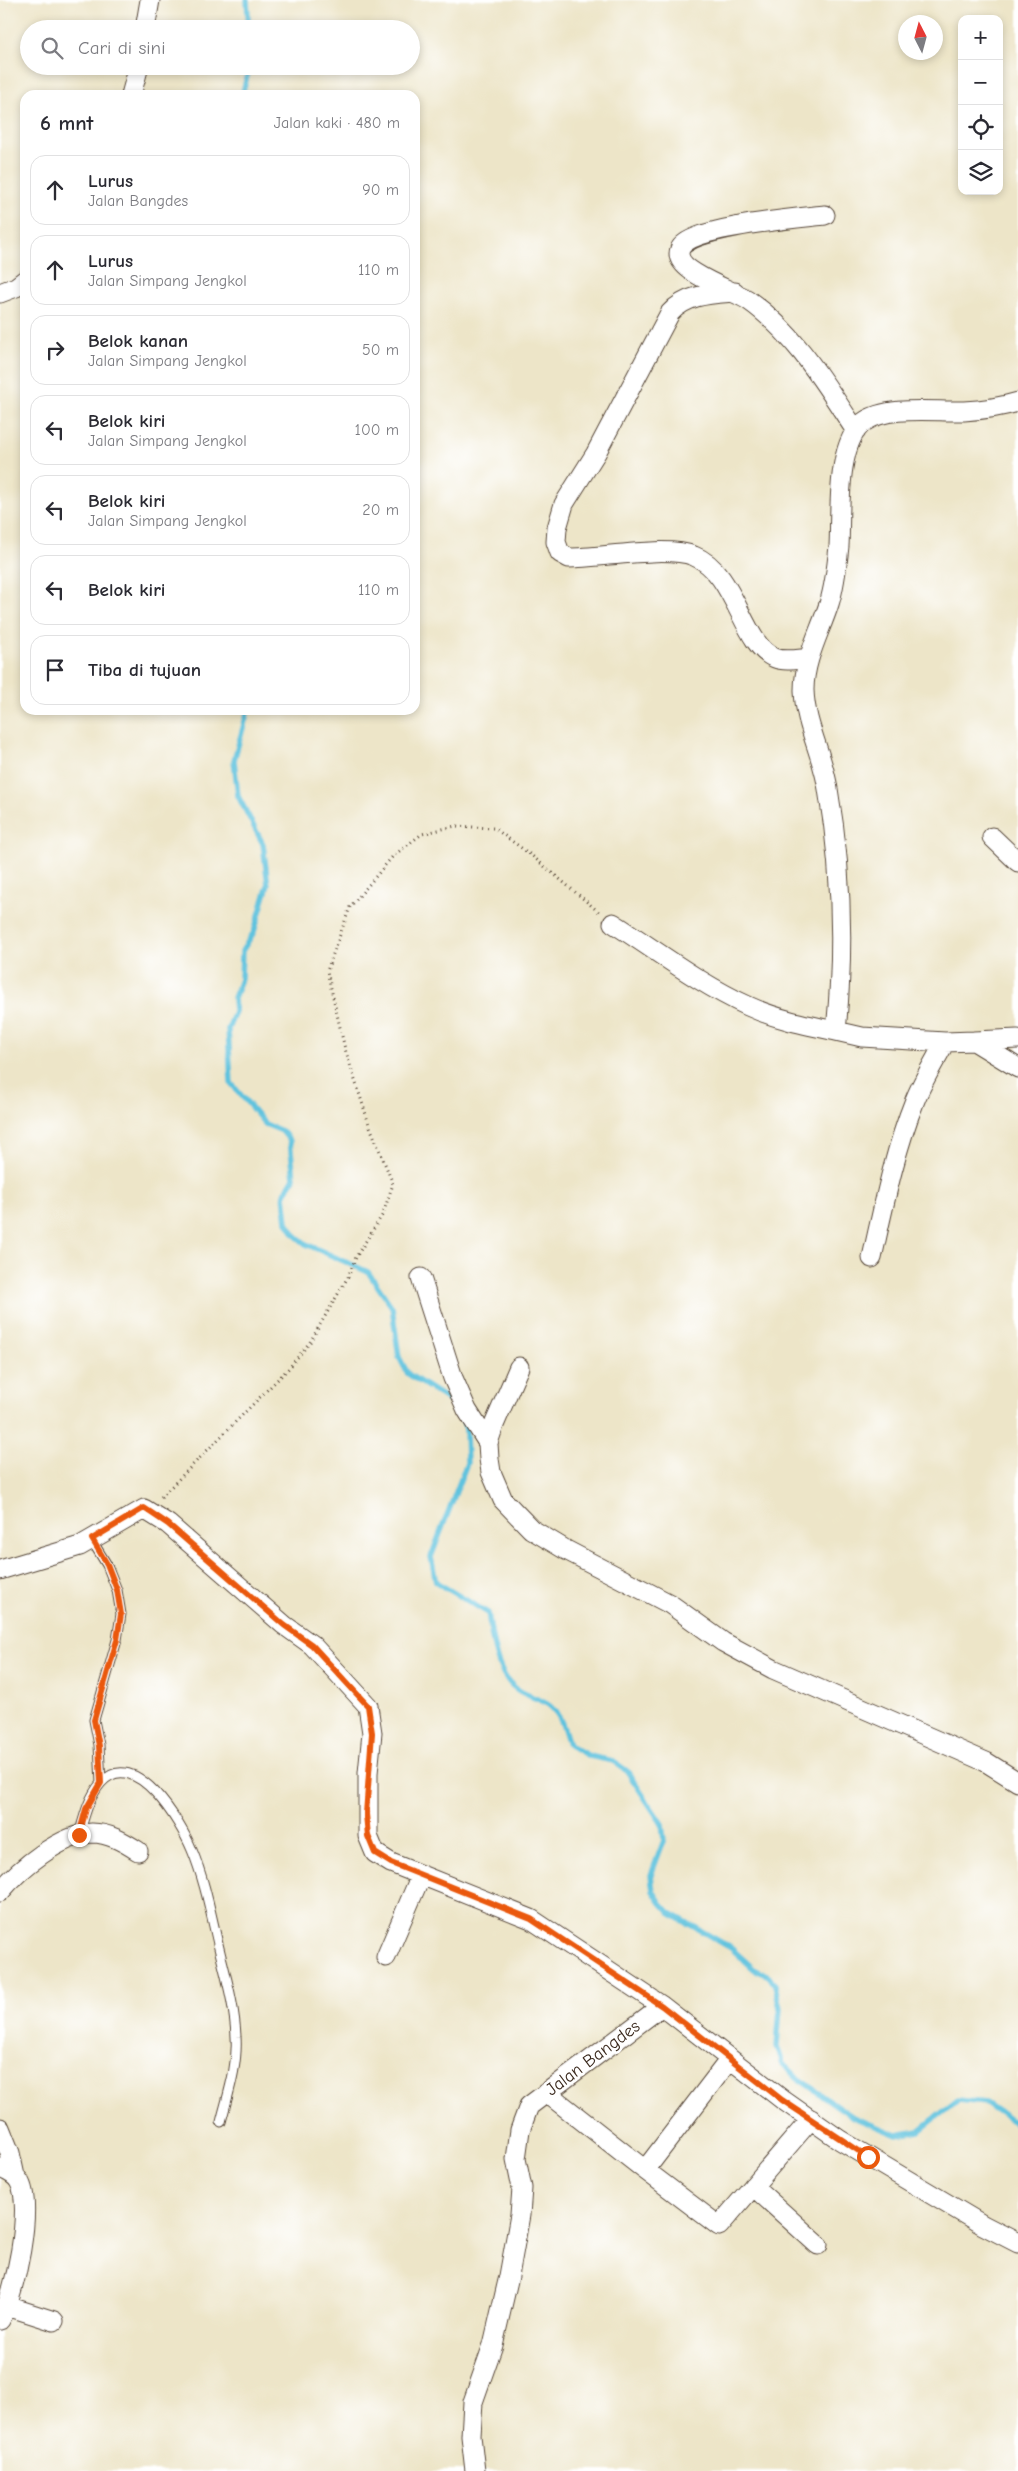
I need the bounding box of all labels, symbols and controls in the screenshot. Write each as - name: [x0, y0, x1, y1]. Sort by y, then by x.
- north arrow: [898, 15, 943, 60]
- map controls: [958, 15, 1003, 195]
- button: +: [958, 15, 1003, 60]
- search box: [20, 20, 420, 75]
- icon: search: [38, 34, 66, 62]
- text: Cari di sini: [78, 37, 165, 59]
- button: −: [958, 60, 1003, 105]
- button: locate: [958, 105, 1003, 150]
- text: 6 mnt: [40, 111, 93, 135]
- text: Jalan kaki · 480 m: [274, 114, 400, 132]
- button: layers: [958, 150, 1003, 195]
- text: Lurus: [88, 170, 133, 192]
- icon: ahead: [41, 176, 69, 204]
- text: 90 m: [362, 181, 399, 199]
- text: Jalan Bangdes: [88, 192, 188, 210]
- text: Lurus: [88, 250, 133, 272]
- icon: ahead: [41, 256, 69, 284]
- text: 110 m: [358, 261, 399, 279]
- text: Jalan Simpang Jengkol: [88, 272, 247, 290]
- text: Belok kanan: [88, 330, 188, 352]
- icon: right: [41, 336, 69, 364]
- text: 50 m: [362, 341, 399, 359]
- text: Jalan Simpang Jengkol: [88, 352, 247, 370]
- text: Belok kiri: [88, 410, 165, 432]
- icon: left: [41, 416, 69, 444]
- text: 100 m: [355, 421, 399, 439]
- text: Jalan Simpang Jengkol: [88, 432, 247, 450]
- text: Belok kiri: [88, 490, 165, 512]
- icon: left: [41, 496, 69, 524]
- text: 20 m: [362, 501, 399, 519]
- text: Jalan Simpang Jengkol: [88, 512, 247, 530]
- icon: left: [41, 576, 69, 604]
- text: Belok kiri: [88, 579, 165, 601]
- text: 110 m: [358, 581, 399, 599]
- icon: arrive: [41, 656, 69, 684]
- text: Tiba di tujuan: [88, 659, 201, 681]
- route end: [68, 1824, 91, 1847]
- street label: Jalan Bangdes: [542, 2016, 644, 2100]
- route start: [857, 2146, 880, 2169]

